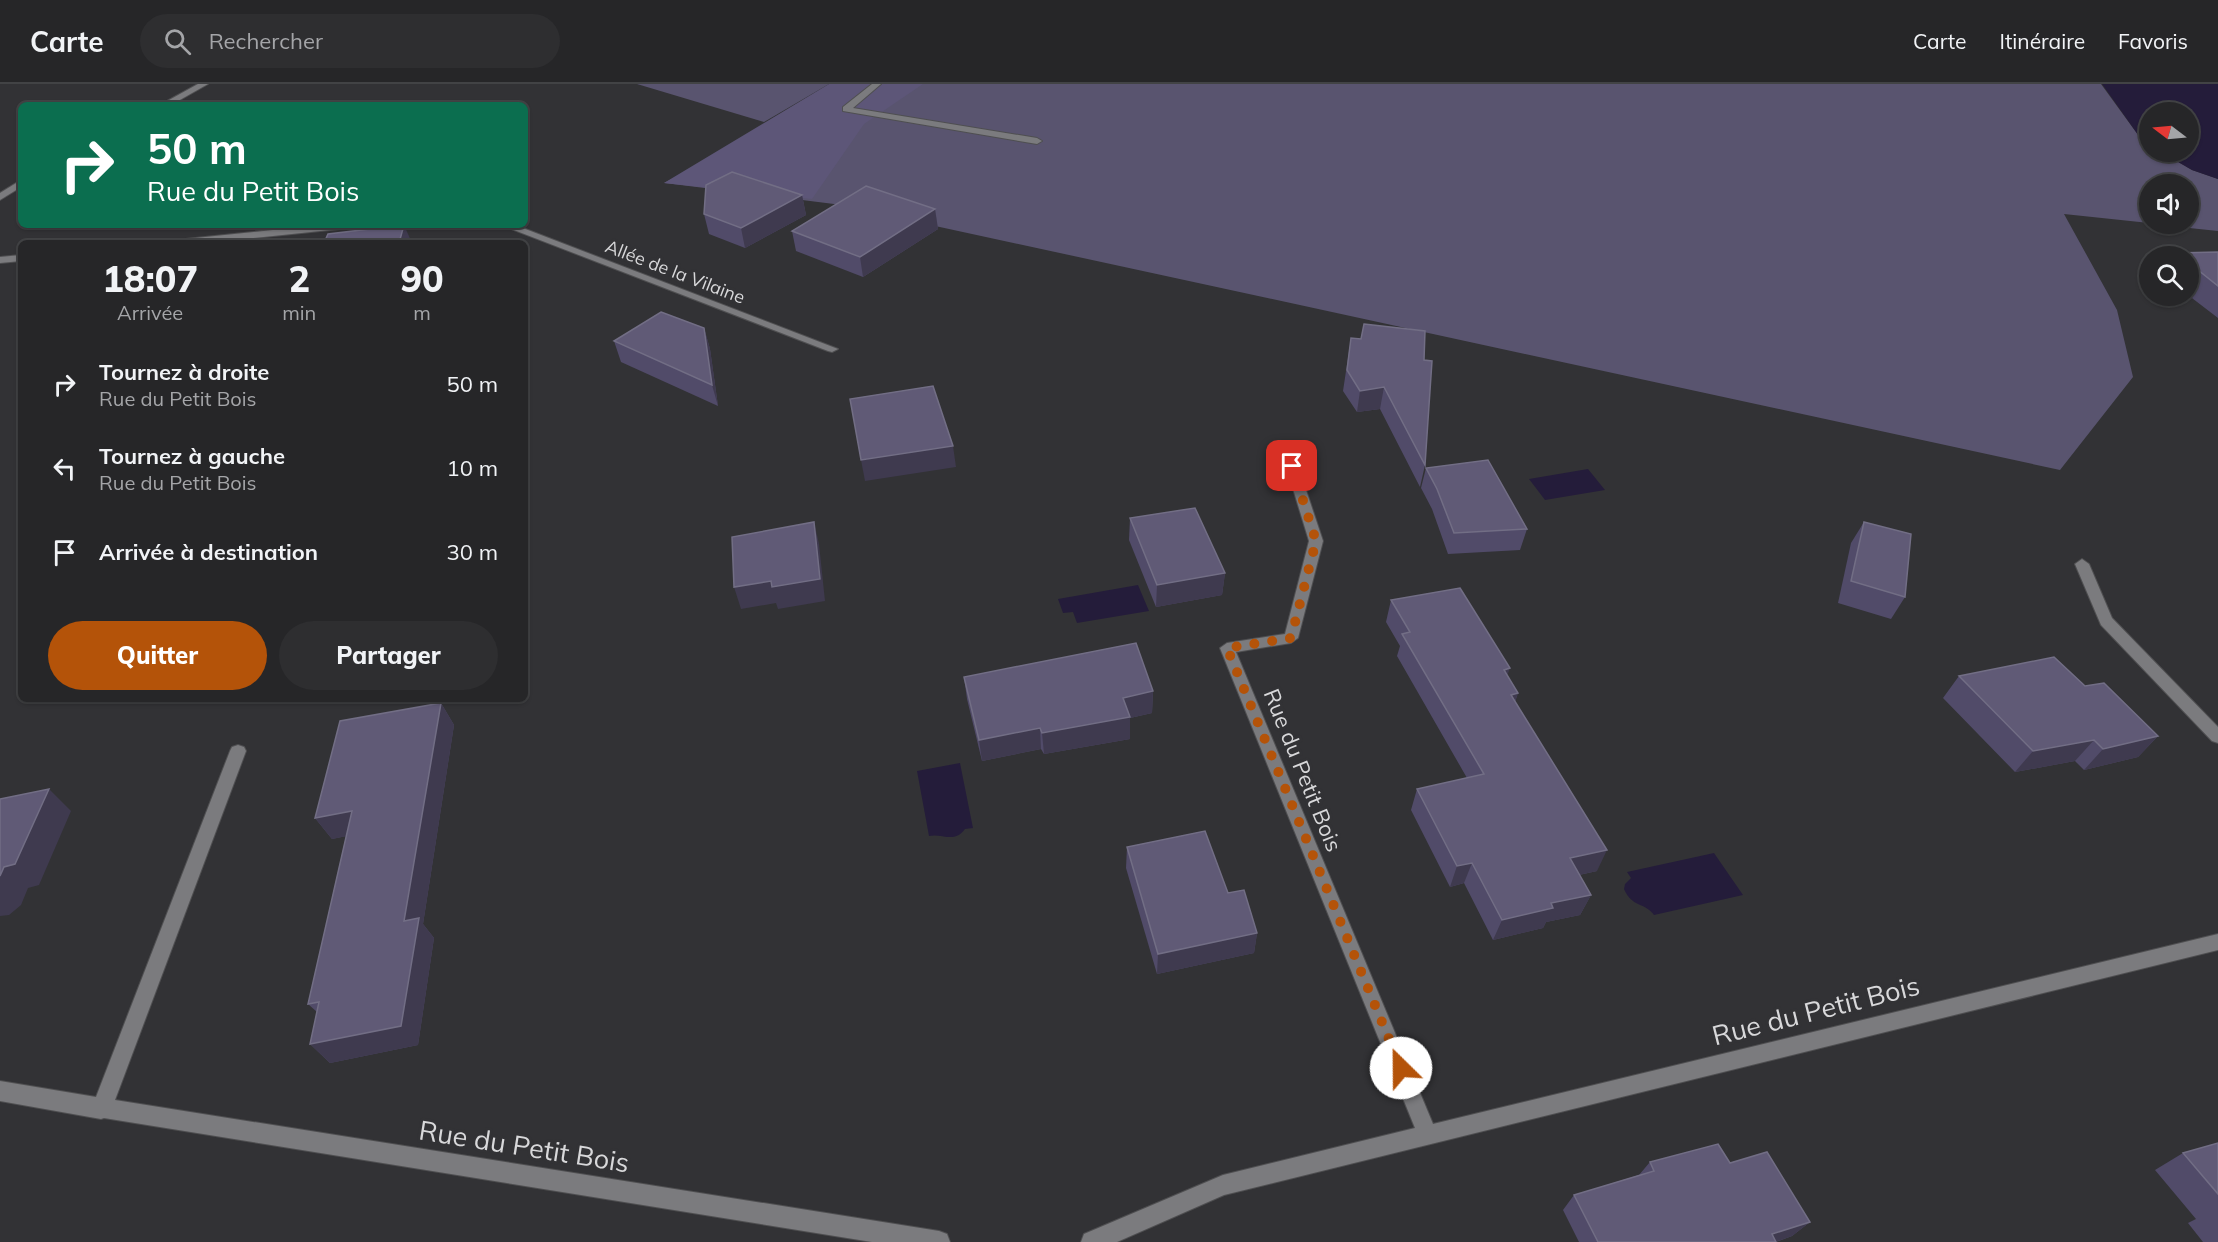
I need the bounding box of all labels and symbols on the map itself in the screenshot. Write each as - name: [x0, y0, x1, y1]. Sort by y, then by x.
- north arrow: [2139, 102, 2199, 162]
- street label: Allée de la Vilaine: [602, 234, 748, 309]
- pin: [1266, 440, 1317, 491]
- street label: Rue du Petit Bois: [1258, 685, 1348, 855]
- street label: Rue du Petit Bois: [1709, 968, 1923, 1052]
- position arrow: [1369, 1036, 1433, 1100]
- street label: Rue du Petit Bois: [417, 1113, 632, 1179]

